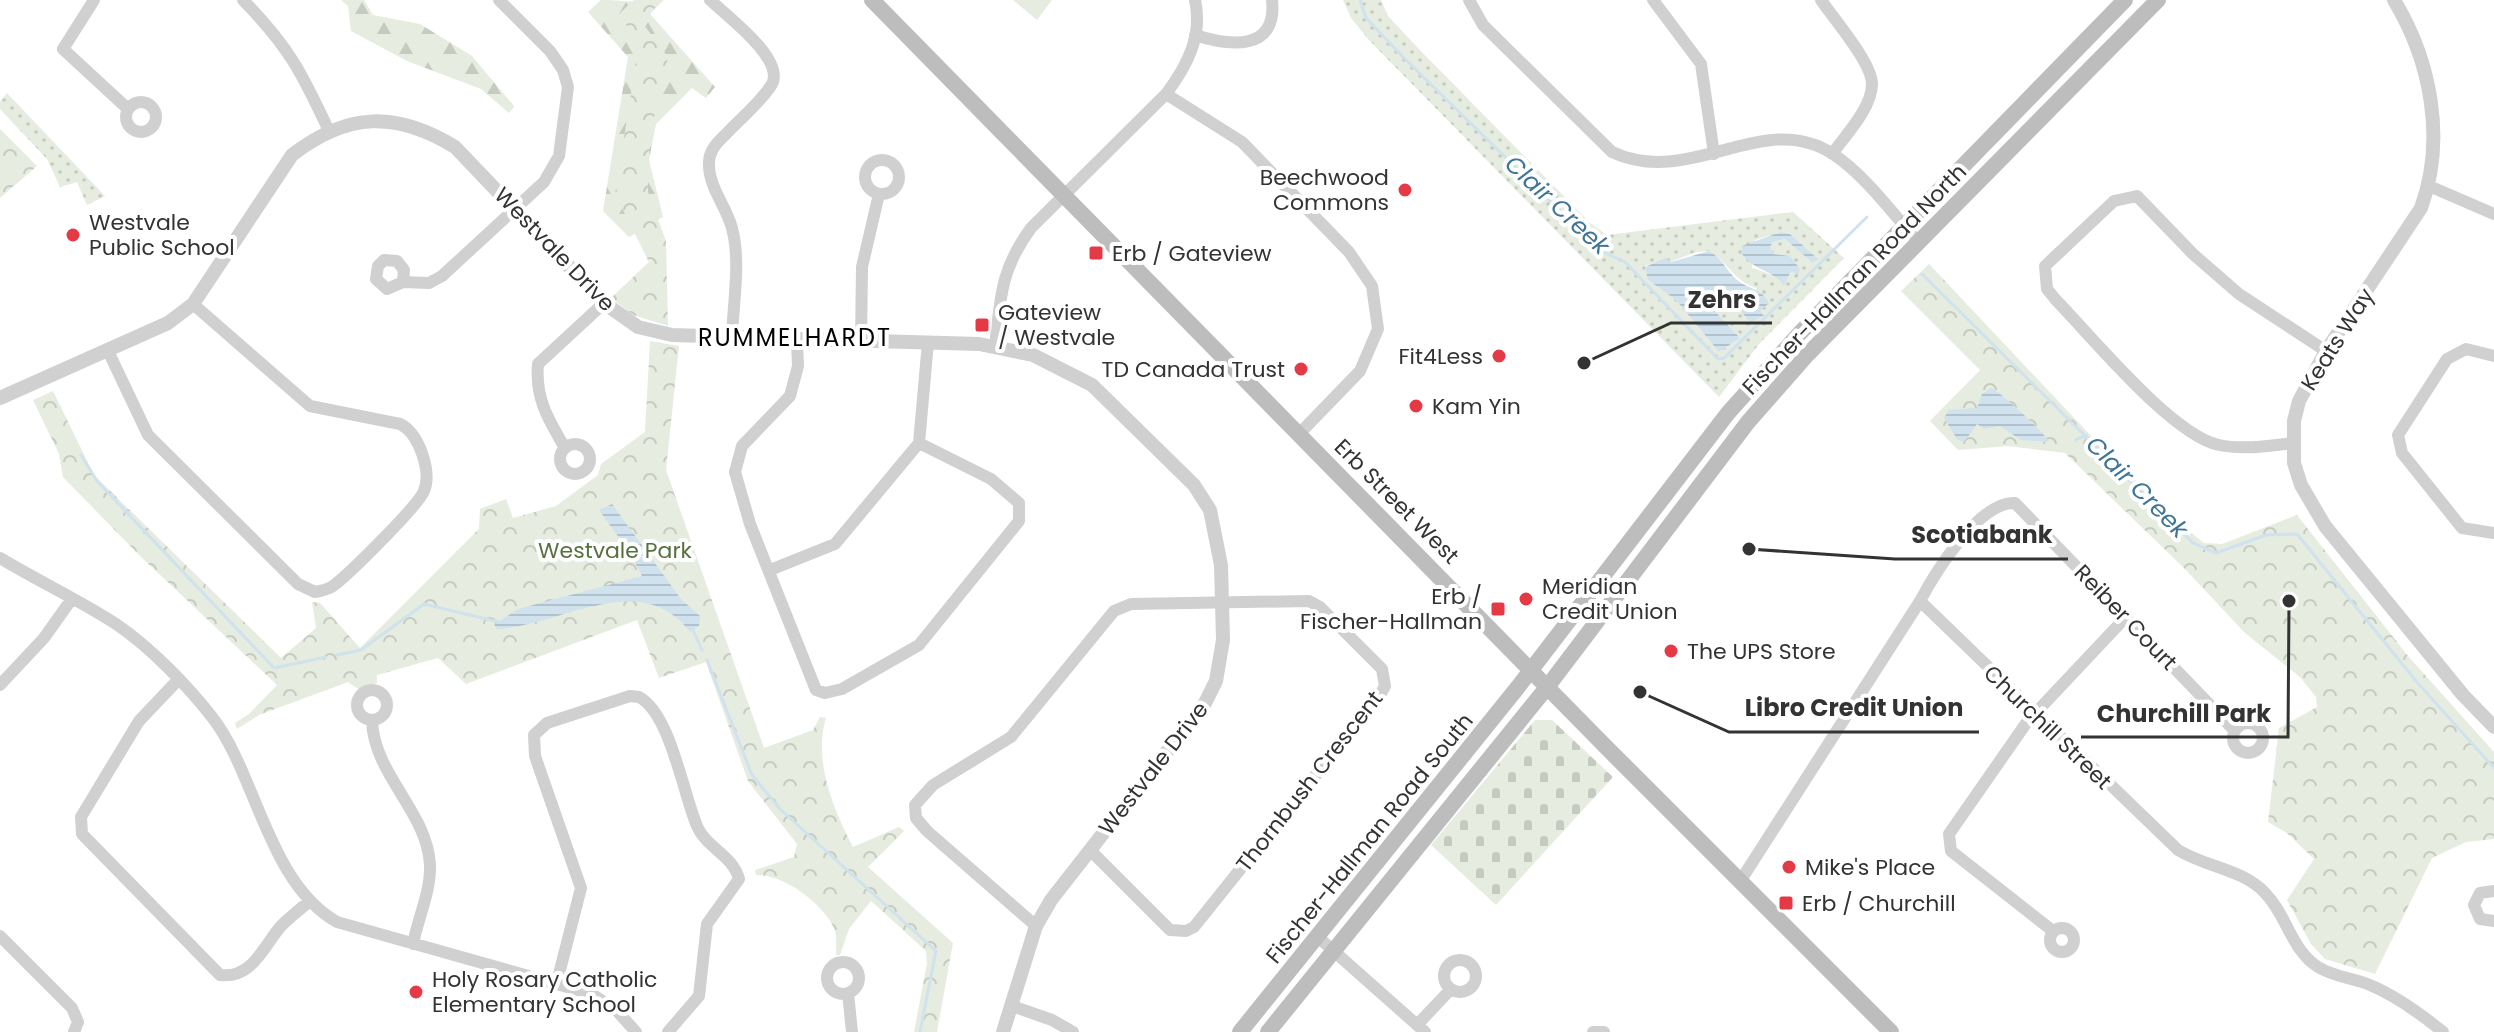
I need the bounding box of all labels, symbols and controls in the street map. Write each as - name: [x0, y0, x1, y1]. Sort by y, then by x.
- water label: Clair Creek: [1498, 147, 1618, 263]
- street label: Fischer-Hallman Road North: [1735, 157, 1973, 402]
- place label: Beechwood Commons: [1260, 162, 1389, 218]
- street label: Westvale Drive: [487, 180, 622, 318]
- marker: Beechwood Commons: [1396, 181, 1414, 199]
- place label: Westvale Public School: [89, 207, 235, 263]
- marker: Westvale Public School: [64, 226, 82, 244]
- place label: Erb / Gateview: [1112, 238, 1272, 269]
- marker: Erb / Gateview: [1087, 244, 1105, 262]
- callout: Zehrs: [1671, 275, 1772, 323]
- street label: Keats Way: [2294, 281, 2382, 397]
- text: Zehrs: [1688, 283, 1756, 316]
- place label: Gateview / Westvale: [998, 297, 1115, 353]
- marker: Gateview / Westvale: [973, 316, 991, 334]
- district label: RUMMELHARDT: [698, 321, 892, 354]
- place label: Fit4Less: [1399, 341, 1483, 372]
- marker: Fit4Less: [1490, 347, 1508, 365]
- place label: TD Canada Trust: [1102, 354, 1285, 385]
- marker: TD Canada Trust: [1292, 360, 1310, 378]
- place label: Kam Yin: [1432, 391, 1521, 422]
- marker: Kam Yin: [1407, 397, 1425, 415]
- water label: Clair Creek: [2079, 428, 2197, 546]
- street label: Erb Street West: [1327, 432, 1466, 571]
- callout: Scotiabank: [1895, 511, 2068, 559]
- text: Scotiabank: [1911, 518, 2053, 551]
- park label: Westvale Park: [538, 535, 693, 566]
- street label: Reiber Court: [2067, 558, 2184, 677]
- place label: Meridian Credit Union: [1542, 571, 1678, 627]
- place label: Erb / Fischer-Hallman: [1300, 581, 1482, 637]
- marker: Meridian Credit Union: [1517, 590, 1535, 608]
- marker: Erb / Fischer-Hallman: [1489, 600, 1507, 618]
- place label: The UPS Store: [1687, 636, 1836, 667]
- marker: The UPS Store: [1662, 642, 1680, 660]
- street label: Churchill Street: [1977, 658, 2119, 797]
- street label: Thornbush Crescent: [1229, 684, 1390, 878]
- callout: Libro Credit Union: [1729, 684, 1979, 732]
- callout: Churchill Park: [2081, 689, 2288, 737]
- text: Libro Credit Union: [1745, 691, 1963, 724]
- street label: Westvale Drive: [1091, 695, 1215, 842]
- text: Churchill Park: [2097, 697, 2271, 730]
- street label: Fischer-Hallman Road South: [1259, 707, 1480, 970]
- place label: Mike's Place: [1805, 852, 1935, 883]
- marker: Mike's Place: [1780, 858, 1798, 876]
- place label: Erb / Churchill: [1802, 888, 1956, 919]
- marker: Erb / Churchill: [1777, 894, 1795, 912]
- place label: Holy Rosary Catholic Elementary School: [432, 964, 657, 1020]
- marker: Holy Rosary Catholic Elementary School: [407, 983, 425, 1001]

